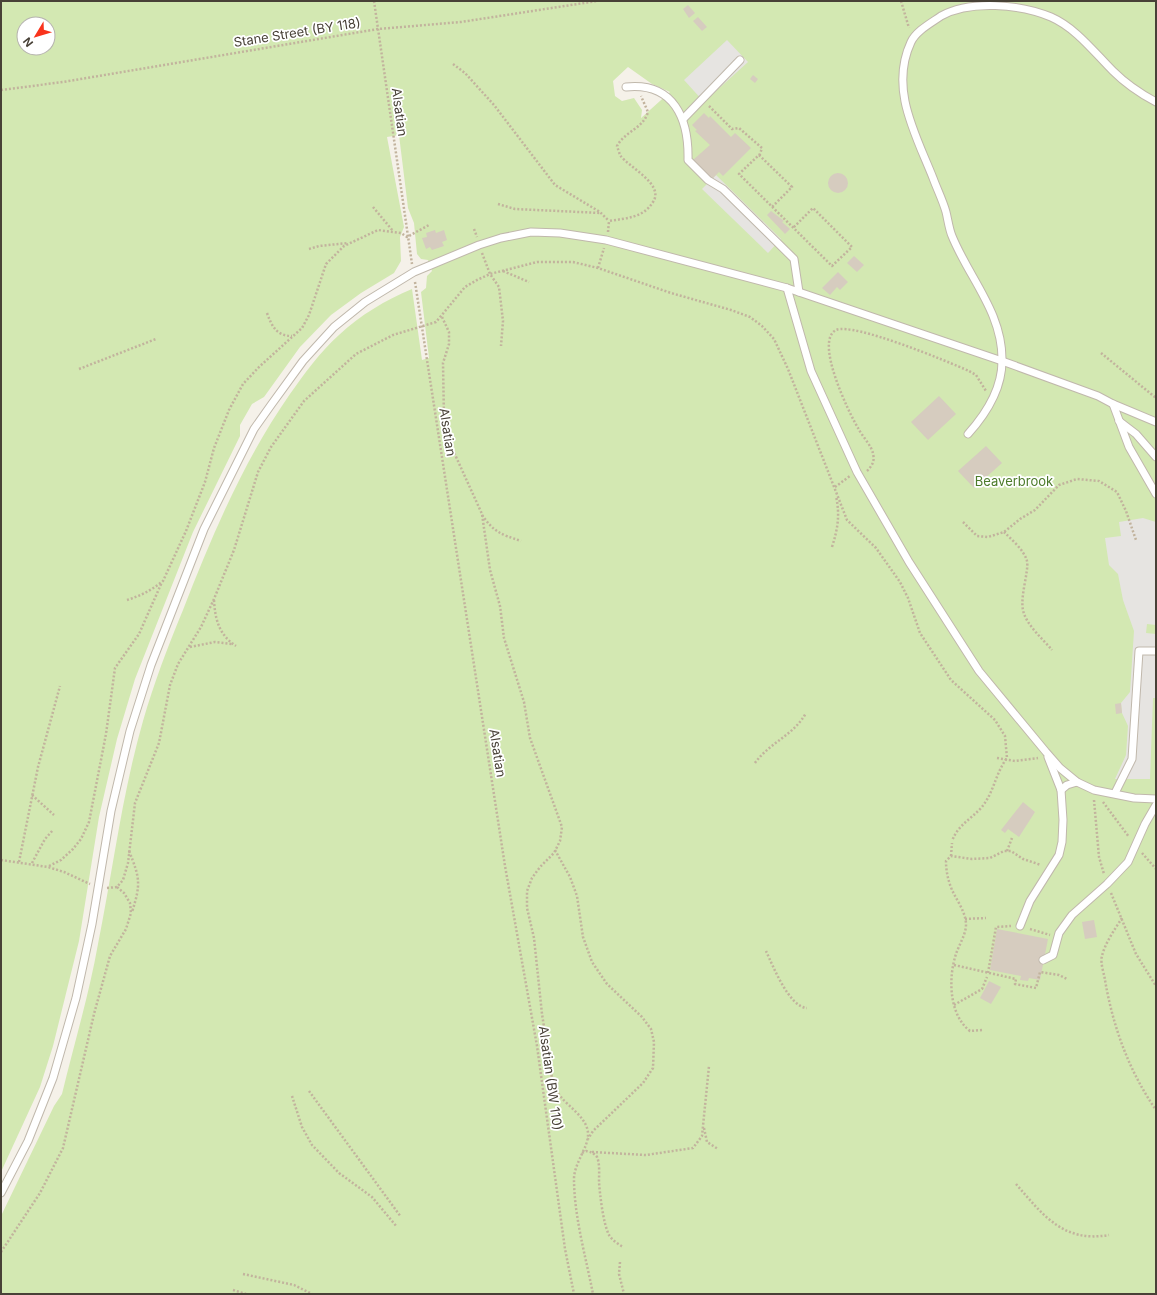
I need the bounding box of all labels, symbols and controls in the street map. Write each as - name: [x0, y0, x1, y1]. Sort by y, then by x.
- street label: Stane Street (BY 118): [232, 14, 362, 50]
- north arrow: [16, 16, 56, 56]
- text: N: [20, 35, 36, 50]
- street label: Alsatian: [389, 87, 411, 137]
- street label: Alsatian: [436, 407, 460, 457]
- park label: Beaverbrook: [975, 473, 1053, 489]
- street label: Alsatian: [486, 728, 510, 778]
- street label: Alsatian (BW 110): [536, 1025, 566, 1131]

